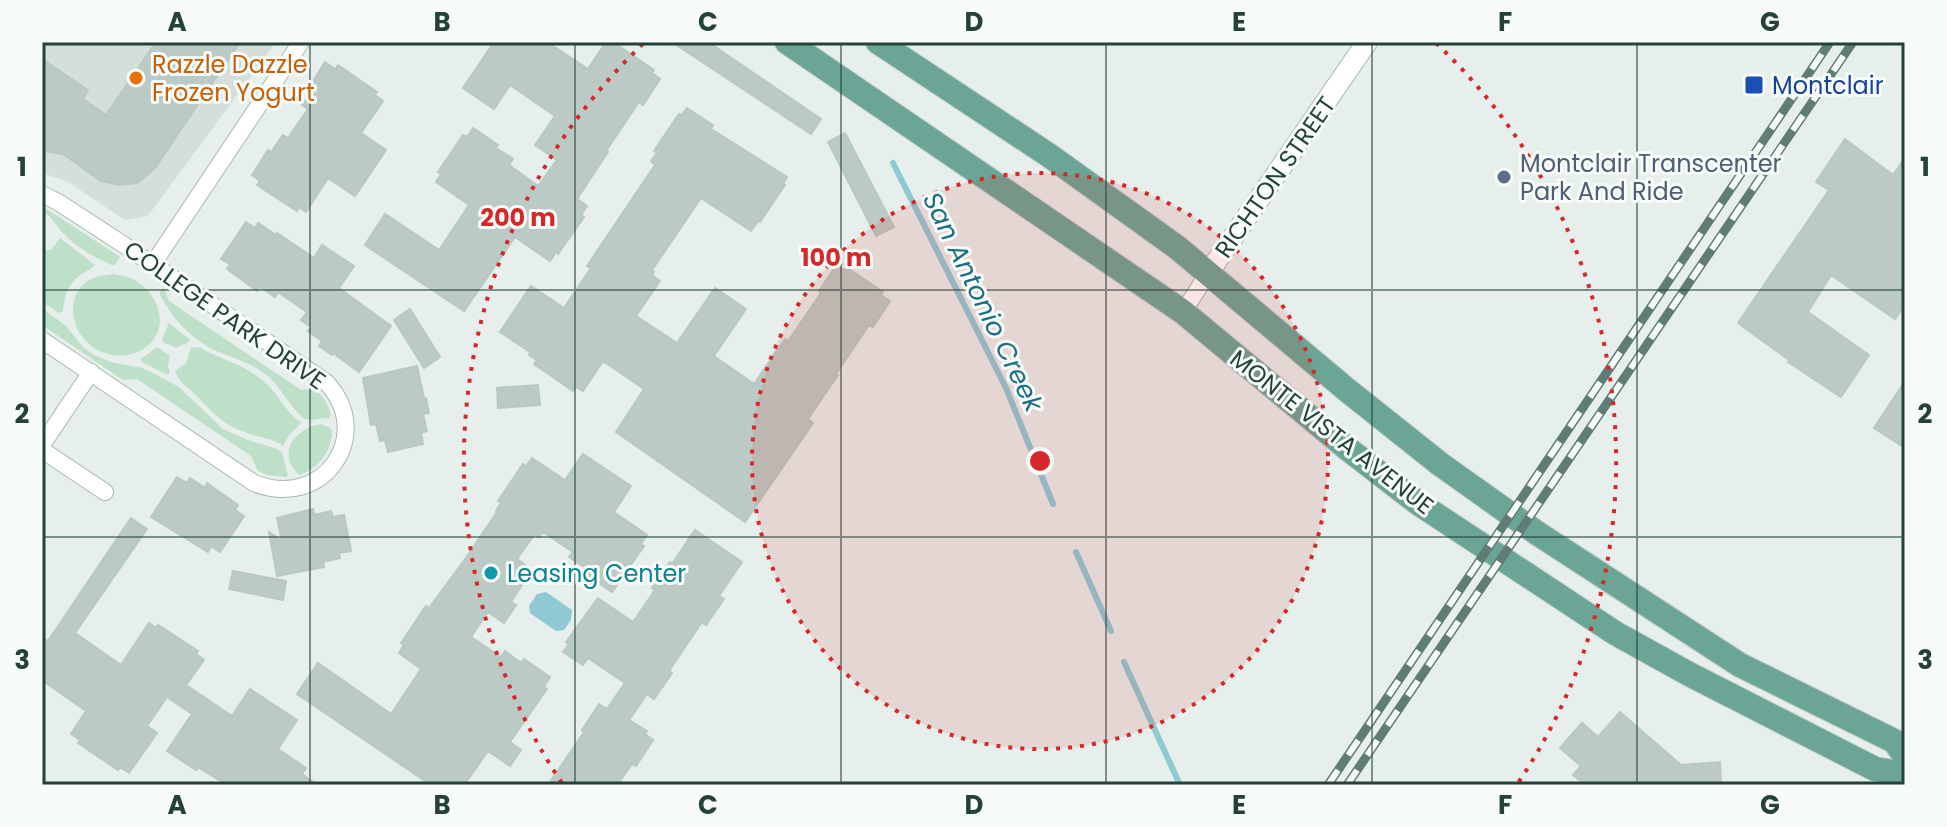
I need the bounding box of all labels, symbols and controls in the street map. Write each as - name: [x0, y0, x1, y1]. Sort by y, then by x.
- text: A: [167, 4, 187, 40]
- text: B: [433, 4, 451, 40]
- text: C: [698, 4, 718, 40]
- text: D: [965, 4, 984, 40]
- text: E: [1232, 4, 1246, 40]
- text: F: [1498, 4, 1512, 40]
- text: G: [1760, 4, 1780, 40]
- place label: Razzle Dazzle Frozen Yogurt: [152, 48, 315, 109]
- marker: Razzle Dazzle Frozen Yogurt: [127, 69, 145, 87]
- place label: Montclair: [1772, 69, 1884, 102]
- marker: Montclair: [1743, 74, 1765, 96]
- street label: RICHTON STREET: [1207, 90, 1343, 264]
- place label: Montclair Transcenter Park And Ride: [1520, 147, 1782, 208]
- text: 1: [17, 149, 27, 185]
- text: 1: [1920, 149, 1930, 185]
- marker: Montclair Transcenter Park And Ride: [1495, 168, 1513, 186]
- water label: San Antonio Creek: [914, 186, 1053, 419]
- text: 200 m: [480, 201, 556, 234]
- street label: COLLEGE PARK DRIVE: [118, 233, 332, 397]
- text: 100 m: [801, 241, 871, 274]
- street label: MONTE VISTA AVENUE: [1223, 342, 1441, 522]
- text: 2: [15, 396, 30, 432]
- text: 2: [1918, 396, 1933, 432]
- centre of rings: [1026, 447, 1054, 475]
- place label: Leasing Center: [507, 557, 686, 590]
- marker: Leasing Center: [482, 564, 500, 582]
- text: 3: [14, 642, 30, 678]
- text: 3: [1917, 642, 1933, 678]
- text: A: [167, 787, 187, 823]
- text: B: [433, 787, 451, 823]
- text: C: [698, 787, 718, 823]
- text: D: [965, 787, 984, 823]
- text: E: [1232, 787, 1246, 823]
- text: F: [1498, 787, 1512, 823]
- text: G: [1760, 787, 1780, 823]

